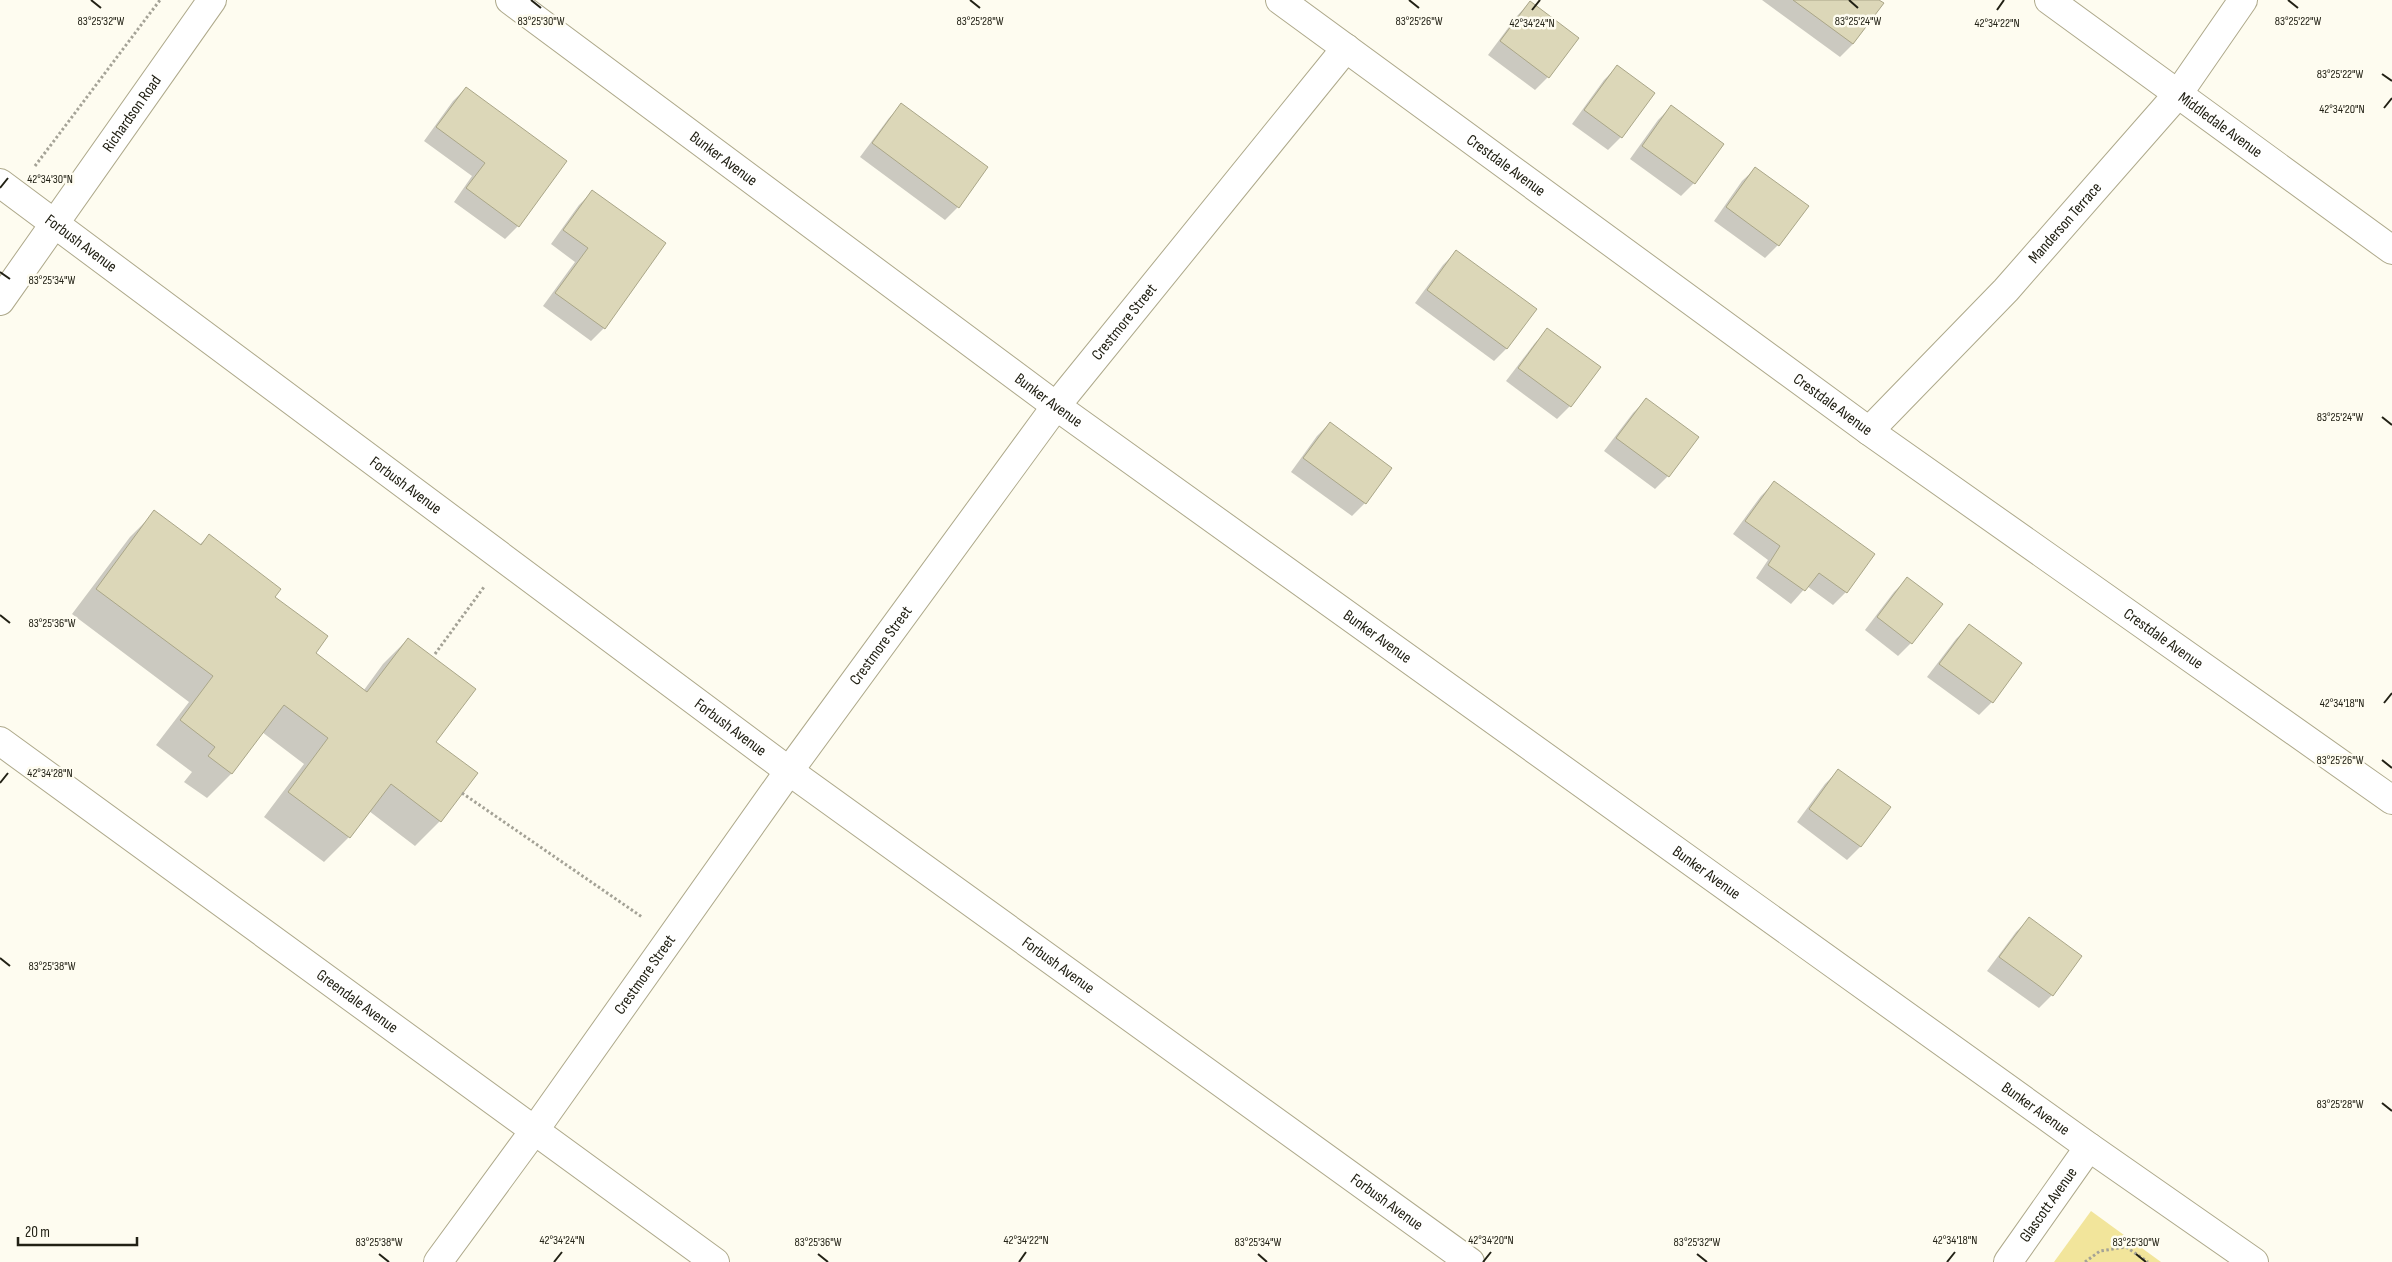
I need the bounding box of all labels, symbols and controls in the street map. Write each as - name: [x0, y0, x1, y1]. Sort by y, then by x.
- text: 83°25'32"W: [78, 14, 125, 29]
- text: 83°25'30"W: [517, 14, 565, 29]
- text: 83°25'28"W: [957, 14, 1004, 29]
- text: 83°25'26"W: [1395, 14, 1443, 29]
- text: 83°25'24"W: [1835, 14, 1882, 29]
- text: 83°25'22"W: [2275, 14, 2322, 29]
- text: 42°34'24"N: [1509, 16, 1555, 31]
- text: 42°34'22"N: [1974, 16, 2020, 31]
- text: 83°25'22"W: [2317, 67, 2364, 82]
- street label: Richardson Road: [98, 72, 165, 156]
- street label: Middledale Avenue: [2175, 88, 2266, 162]
- text: 42°34'20"N: [2319, 102, 2365, 117]
- street label: Bunker Avenue: [686, 127, 761, 190]
- street label: Crestdale Avenue: [1463, 130, 1549, 200]
- text: 42°34'30"N: [27, 172, 73, 187]
- street label: Manderson Terrace: [2024, 178, 2106, 267]
- street label: Forbush Avenue: [41, 210, 121, 276]
- text: 83°25'34"W: [29, 273, 76, 288]
- street label: Crestmore Street: [1087, 280, 1161, 364]
- street label: Bunker Avenue: [1011, 369, 1086, 431]
- street label: Crestdale Avenue: [1790, 369, 1876, 440]
- text: 83°25'24"W: [2317, 410, 2364, 425]
- street label: Forbush Avenue: [366, 452, 445, 518]
- street label: Crestmore Street: [846, 602, 916, 689]
- street label: Crestdale Avenue: [2120, 604, 2207, 673]
- street label: Bunker Avenue: [1340, 606, 1415, 667]
- text: 83°25'36"W: [28, 616, 76, 631]
- street label: Forbush Avenue: [691, 694, 770, 760]
- text: 42°34'18"N: [2320, 696, 2364, 711]
- text: 83°25'26"W: [2316, 753, 2364, 768]
- text: 42°34'28"N: [27, 766, 73, 781]
- street label: Bunker Avenue: [1669, 842, 1744, 903]
- street label: Crestmore Street: [610, 931, 679, 1018]
- street label: Forbush Avenue: [1018, 933, 1098, 998]
- text: 83°25'38"W: [28, 959, 76, 974]
- street label: Greendale Avenue: [313, 965, 402, 1037]
- street label: Bunker Avenue: [1998, 1078, 2073, 1140]
- text: 83°25'28"W: [2317, 1097, 2364, 1112]
- street label: Glascott Avenue: [2015, 1164, 2081, 1246]
- street label: Forbush Avenue: [1347, 1170, 1427, 1235]
- scale bar: [18, 1214, 136, 1246]
- text: 20 m: [25, 1223, 50, 1242]
- text: 42°34'24"N: [539, 1233, 585, 1248]
- text: 42°34'22"N: [1003, 1233, 1049, 1248]
- text: 42°34'20"N: [1468, 1233, 1514, 1248]
- text: 42°34'18"N: [1933, 1233, 1977, 1248]
- text: 83°25'38"W: [355, 1235, 403, 1250]
- text: 83°25'36"W: [794, 1235, 842, 1250]
- text: 83°25'34"W: [1235, 1235, 1282, 1250]
- text: 83°25'32"W: [1674, 1235, 1721, 1250]
- text: 83°25'30"W: [2112, 1235, 2160, 1250]

